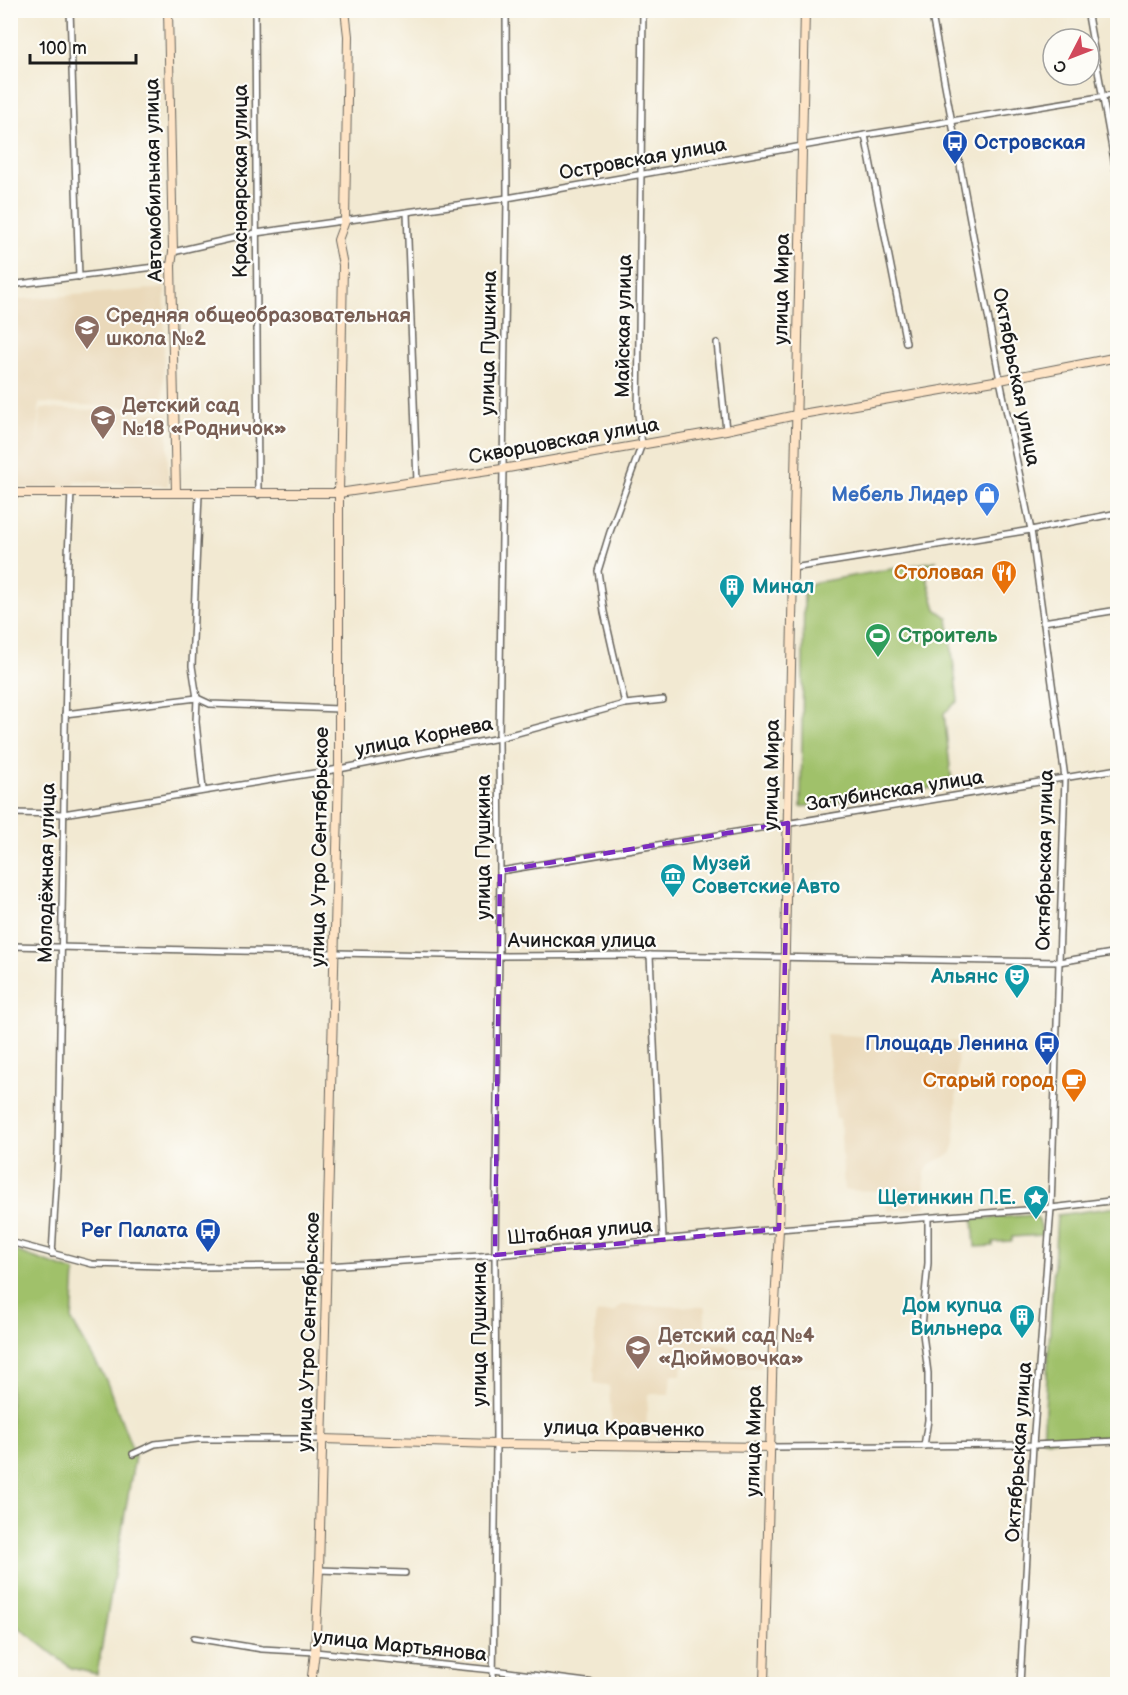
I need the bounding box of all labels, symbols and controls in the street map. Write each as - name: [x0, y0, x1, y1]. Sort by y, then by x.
- scale bar: [30, 27, 136, 65]
- north arrow: [1041, 27, 1101, 87]
- text: 100 m: [39, 38, 87, 59]
- text: С: [1050, 56, 1072, 77]
- street label: Автомобильная улица: [140, 78, 168, 283]
- street label: Красноярская улица: [229, 84, 253, 278]
- bus stop icon: Островская: [940, 128, 970, 166]
- place label: Островская: [974, 131, 1086, 155]
- street label: Островская улица: [557, 132, 729, 186]
- street label: улица Мира: [769, 233, 795, 345]
- street label: Майская улица: [611, 254, 637, 398]
- street label: улица Пушкина: [476, 270, 502, 416]
- street label: Октябрьская улица: [987, 286, 1045, 468]
- place label: Средняя общеобразовательная школа №2: [106, 304, 411, 351]
- school or university icon: Средняя общеобразовательная школа №2: [72, 313, 102, 351]
- place label: Детский сад №18 «Родничок»: [122, 394, 287, 441]
- school or university icon: Детский сад №18 «Родничок»: [88, 403, 118, 441]
- street label: Скворцовская улица: [467, 412, 661, 470]
- shop icon: Мебель Лидер: [972, 480, 1002, 518]
- place label: Мебель Лидер: [831, 483, 968, 507]
- restaurant icon: Столовая: [989, 558, 1019, 596]
- place label: Столовая: [894, 561, 984, 585]
- building icon: Минал: [717, 572, 747, 610]
- place label: Минал: [752, 575, 814, 599]
- sports icon: Строитель: [863, 621, 893, 659]
- place label: Строитель: [898, 624, 998, 648]
- street label: улица Корнева: [353, 712, 495, 762]
- street label: улица Мира: [759, 719, 785, 831]
- street label: улица Утро Сентябрьское: [306, 727, 334, 967]
- street label: Затубинская улица: [805, 765, 986, 817]
- street label: Октябрьская улица: [1031, 769, 1059, 951]
- street label: улица Пушкина: [472, 774, 496, 920]
- street label: Молодёжная улица: [33, 782, 61, 963]
- place label: Музей Советские Авто: [692, 852, 840, 899]
- museum icon: Музей Советские Авто: [658, 861, 688, 899]
- street label: Ачинская улица: [507, 929, 657, 953]
- theatre icon: Альянс: [1002, 962, 1032, 1000]
- place label: Альянс: [930, 965, 998, 989]
- bus stop icon: Площадь Ленина: [1032, 1029, 1062, 1067]
- place label: Площадь Ленина: [865, 1032, 1028, 1056]
- cafe icon: Старый город: [1059, 1066, 1089, 1104]
- place label: Старый город: [923, 1069, 1054, 1093]
- place icon: Щетинкин П.Е.: [1021, 1183, 1051, 1221]
- place label: Щетинкин П.Е.: [877, 1186, 1016, 1210]
- street label: улица Утро Сентябрьское: [293, 1211, 325, 1453]
- street label: Штабная улица: [506, 1214, 654, 1250]
- bus stop icon: Рег Палата: [193, 1216, 223, 1254]
- place label: Рег Палата: [80, 1219, 188, 1243]
- street label: улица Пушкина: [468, 1261, 492, 1407]
- place label: Дом купца Вильнера: [902, 1294, 1002, 1341]
- building icon: Дом купца Вильнера: [1007, 1302, 1037, 1340]
- place label: Детский сад №4 «Дюймовочка»: [658, 1324, 815, 1371]
- school or university icon: Детский сад №4 «Дюймовочка»: [623, 1333, 653, 1371]
- street label: Октябрьская улица: [1001, 1361, 1037, 1543]
- street label: улица Мира: [741, 1385, 767, 1497]
- street label: улица Кравченко: [543, 1416, 705, 1442]
- street label: улица Мартьянова: [312, 1625, 488, 1667]

